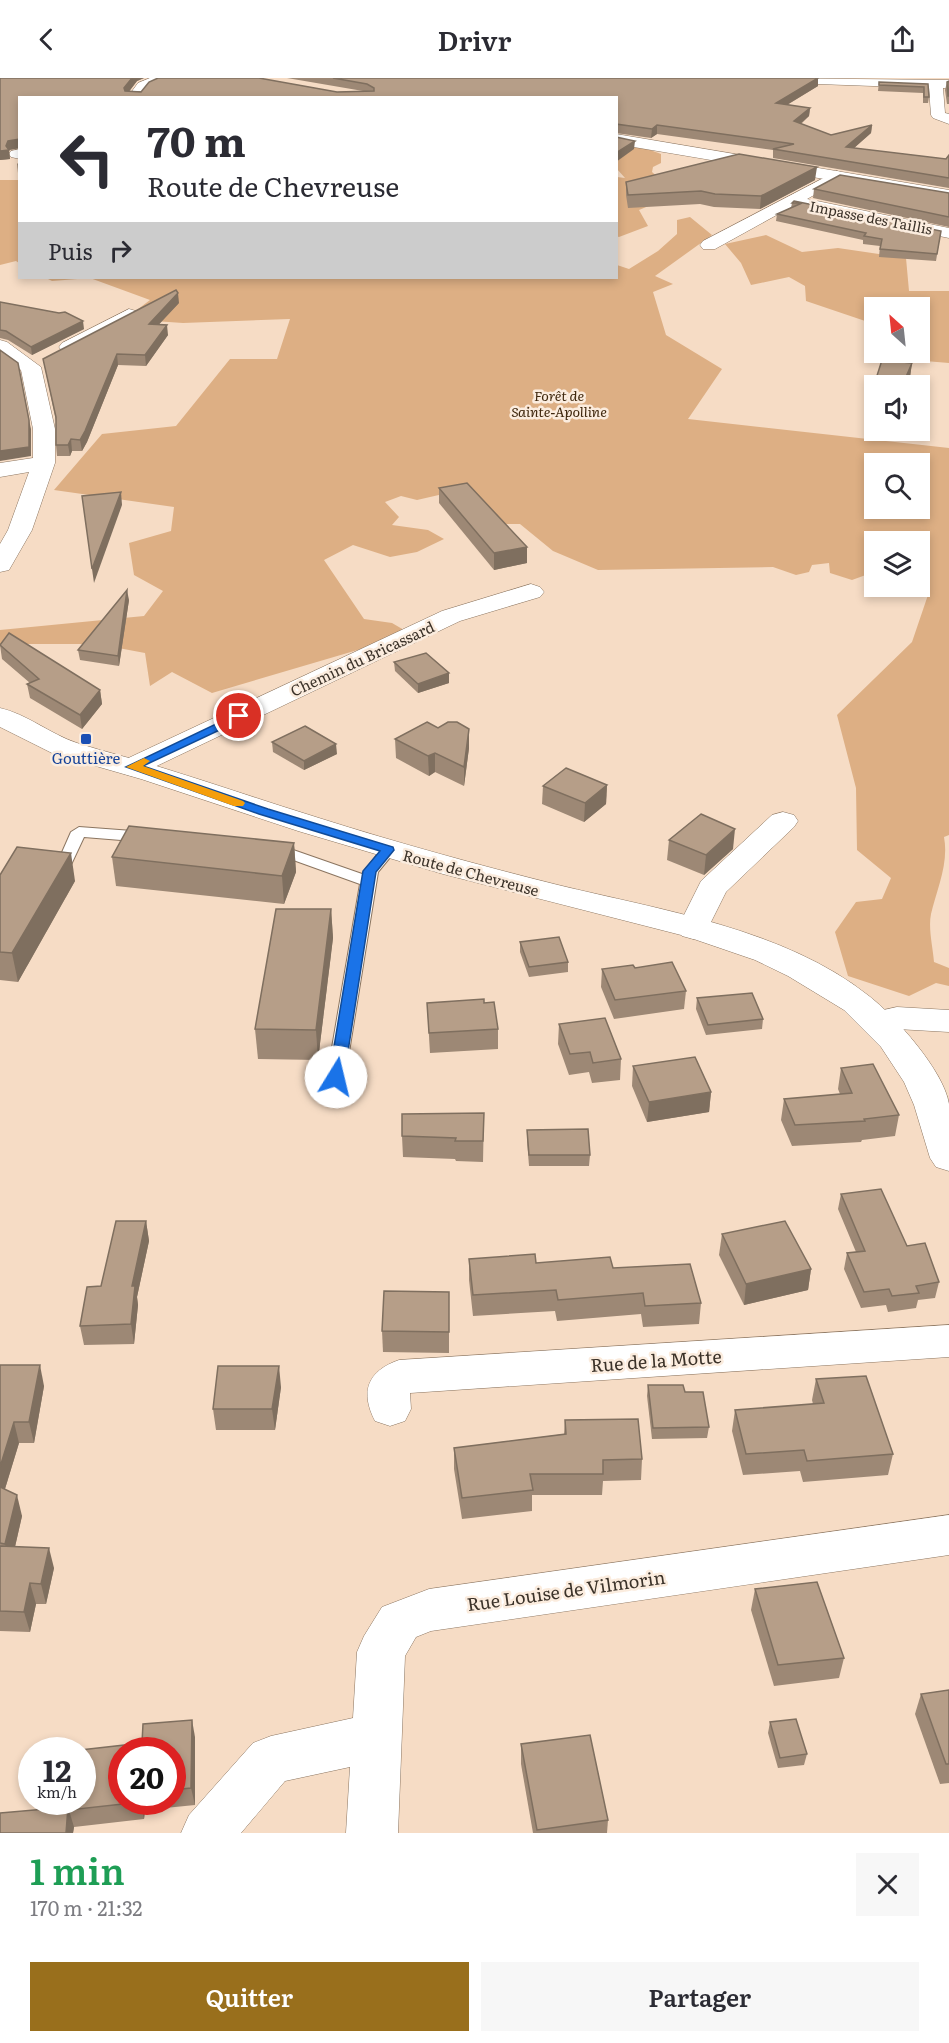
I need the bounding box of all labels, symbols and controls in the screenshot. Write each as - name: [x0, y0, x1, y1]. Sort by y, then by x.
- text: Drivr: [438, 19, 511, 59]
- icon: back: [30, 23, 63, 56]
- icon: share: [886, 23, 919, 56]
- text: 70 m: [147, 108, 246, 170]
- icon: left: [48, 120, 126, 198]
- text: Route de Chevreuse: [147, 165, 399, 205]
- street label: Impasse des Taillis: [808, 195, 934, 239]
- text: Puis: [48, 234, 92, 267]
- icon: right: [104, 234, 137, 267]
- north arrow: [864, 297, 930, 363]
- map controls: [864, 297, 930, 597]
- button: sound: [864, 375, 930, 441]
- park label: Forêt de Sainte-Apolline: [511, 385, 607, 421]
- button: search: [864, 453, 930, 519]
- button: layers: [864, 531, 930, 597]
- street label: Chemin du Bricassard: [286, 614, 438, 702]
- pin: [213, 690, 264, 741]
- icon: arrive: [222, 699, 255, 732]
- marker: Gouttière: [79, 732, 93, 746]
- place label: Gouttière: [52, 746, 120, 769]
- street label: Route de Chevreuse: [400, 843, 542, 901]
- position arrow: [304, 1045, 368, 1109]
- street label: Rue de la Motte: [589, 1342, 723, 1378]
- street label: Rue Louise de Vilmorin: [465, 1563, 667, 1617]
- speed limit sign: 20: [108, 1737, 186, 1815]
- text: 12: [43, 1747, 71, 1791]
- text: km/h: [37, 1780, 77, 1803]
- text: 1 min: [30, 1843, 125, 1896]
- button: close: [856, 1853, 919, 1916]
- text: 170 m · 21:32: [30, 1892, 142, 1922]
- button: Quitter: [30, 1962, 469, 2031]
- button: Partager: [481, 1962, 919, 2031]

